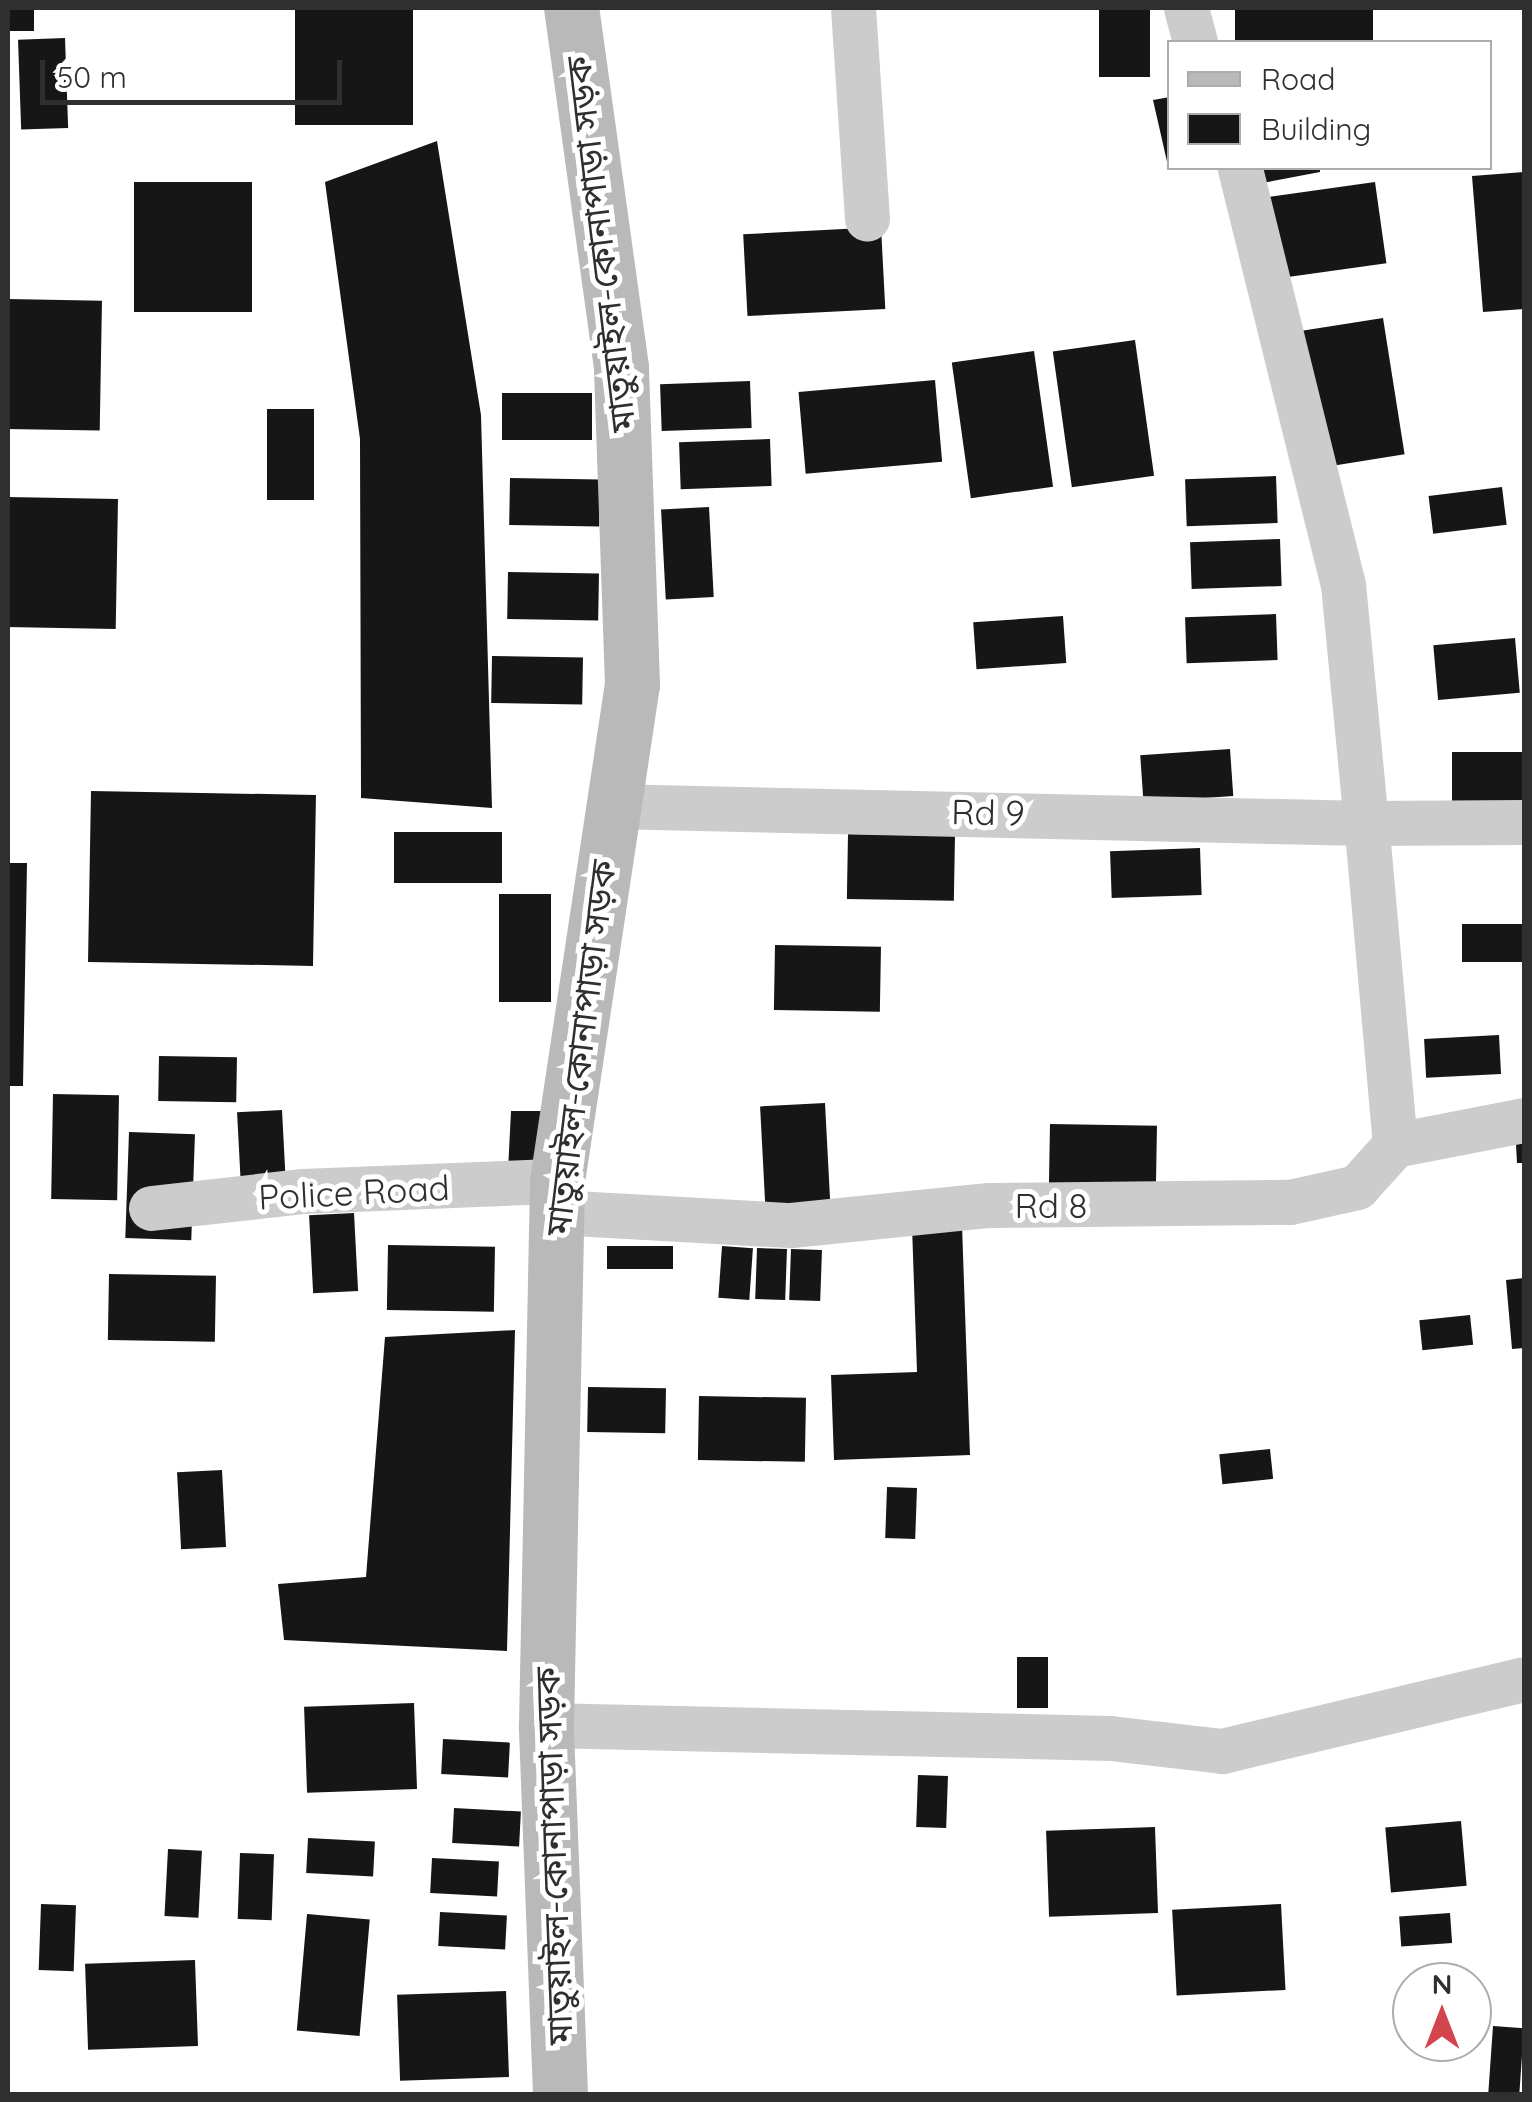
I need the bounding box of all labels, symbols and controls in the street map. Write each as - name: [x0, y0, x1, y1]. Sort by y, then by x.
- scale bar: [45, 40, 348, 102]
- legend: [1167, 40, 1492, 170]
- street label: মাতুয়াইল-কোনাপাড়া সড়ক: [556, 54, 644, 434]
- text: 50 m: [57, 58, 127, 96]
- text: Road: [1261, 60, 1335, 98]
- text: Building: [1261, 110, 1371, 148]
- street label: Rd 9: [951, 790, 1025, 834]
- street label: মাতুয়াইল-কোনাপাড়া সড়ক: [536, 858, 624, 1238]
- street label: Police Road: [257, 1166, 451, 1218]
- street label: Rd 8: [1015, 1184, 1087, 1226]
- street label: মাতুয়াইল-কোনাপাড়া সড়ক: [525, 1666, 581, 2046]
- north arrow: [1392, 1962, 1492, 2062]
- text: N: [1432, 1966, 1452, 2001]

